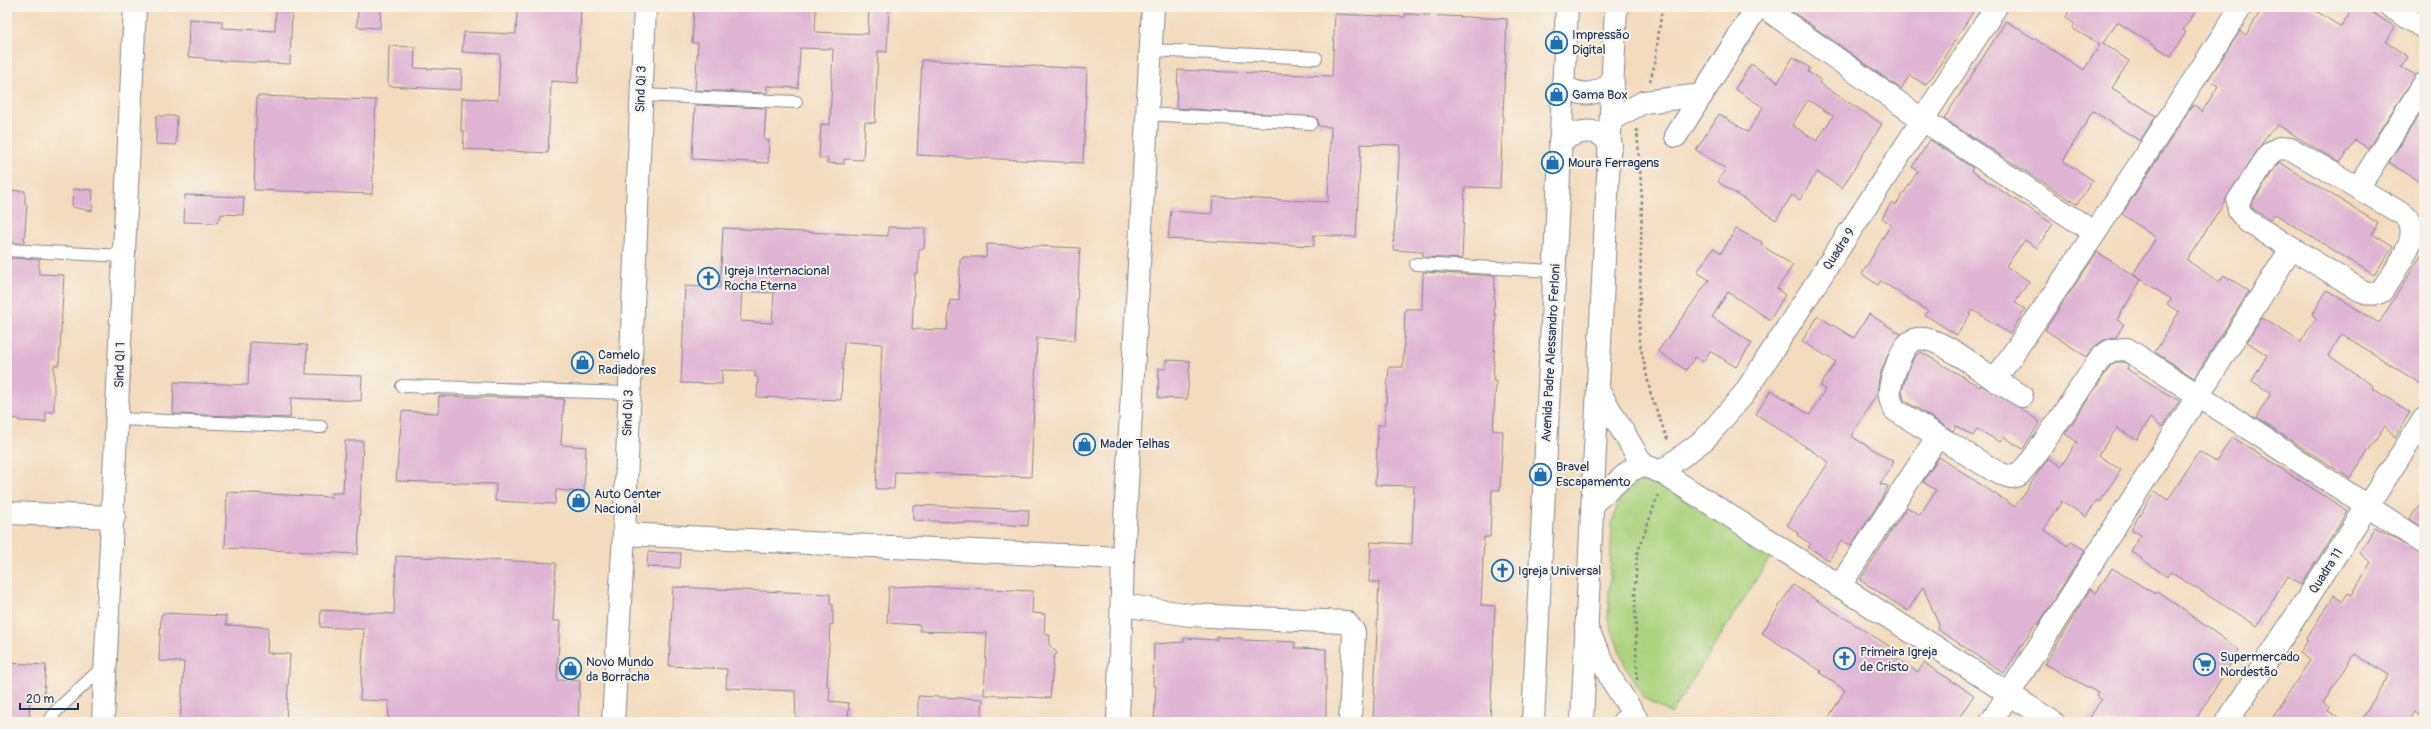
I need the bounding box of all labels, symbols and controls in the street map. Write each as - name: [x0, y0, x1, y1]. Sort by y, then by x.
- place label: Impressão Digital: [1572, 27, 1629, 58]
- shop icon: Impressão Digital: [1543, 29, 1569, 55]
- street label: Sind Qi 3: [632, 65, 650, 113]
- shop icon: Gama Box: [1543, 82, 1569, 108]
- place label: Gama Box: [1572, 87, 1628, 103]
- shop icon: Moura Ferragens: [1539, 150, 1565, 176]
- place label: Moura Ferragens: [1568, 155, 1659, 171]
- street label: Quadra 9: [1819, 225, 1859, 273]
- place label: Igreja Internacional Rocha Eterna: [724, 263, 830, 294]
- street label: Avenida Padre Alessandro Ferloni: [1538, 263, 1564, 443]
- church icon: Igreja Internacional Rocha Eterna: [695, 265, 721, 291]
- street label: Sind QI 1: [111, 342, 129, 388]
- place label: Camelo Radiadores: [598, 347, 656, 378]
- shop icon: Camelo Radiadores: [570, 349, 596, 375]
- street label: Sind Qi 3: [619, 389, 637, 437]
- shop icon: Mader Telhas: [1072, 431, 1098, 457]
- place label: Mader Telhas: [1100, 436, 1170, 452]
- place label: Bravel Escapamento: [1556, 459, 1631, 490]
- shop icon: Bravel Escapamento: [1527, 461, 1553, 487]
- place label: Auto Center Nacional: [594, 486, 662, 517]
- shop icon: Auto Center Nacional: [566, 488, 592, 514]
- street label: Quadra 11: [2306, 545, 2346, 597]
- church icon: Igreja Universal: [1490, 558, 1516, 584]
- place label: Igreja Universal: [1518, 563, 1601, 579]
- place label: Primeira Igreja de Cristo: [1860, 644, 1937, 675]
- church icon: Primeira Igreja de Cristo: [1831, 646, 1857, 672]
- place label: Supermercado Nordestão: [2220, 649, 2300, 680]
- supermarket icon: Supermercado Nordestão: [2192, 651, 2218, 677]
- place label: Novo Mundo da Borracha: [586, 654, 654, 685]
- shop icon: Novo Mundo da Borracha: [558, 656, 584, 682]
- scale bar: [20, 685, 78, 711]
- text: 20 m: [26, 692, 55, 707]

